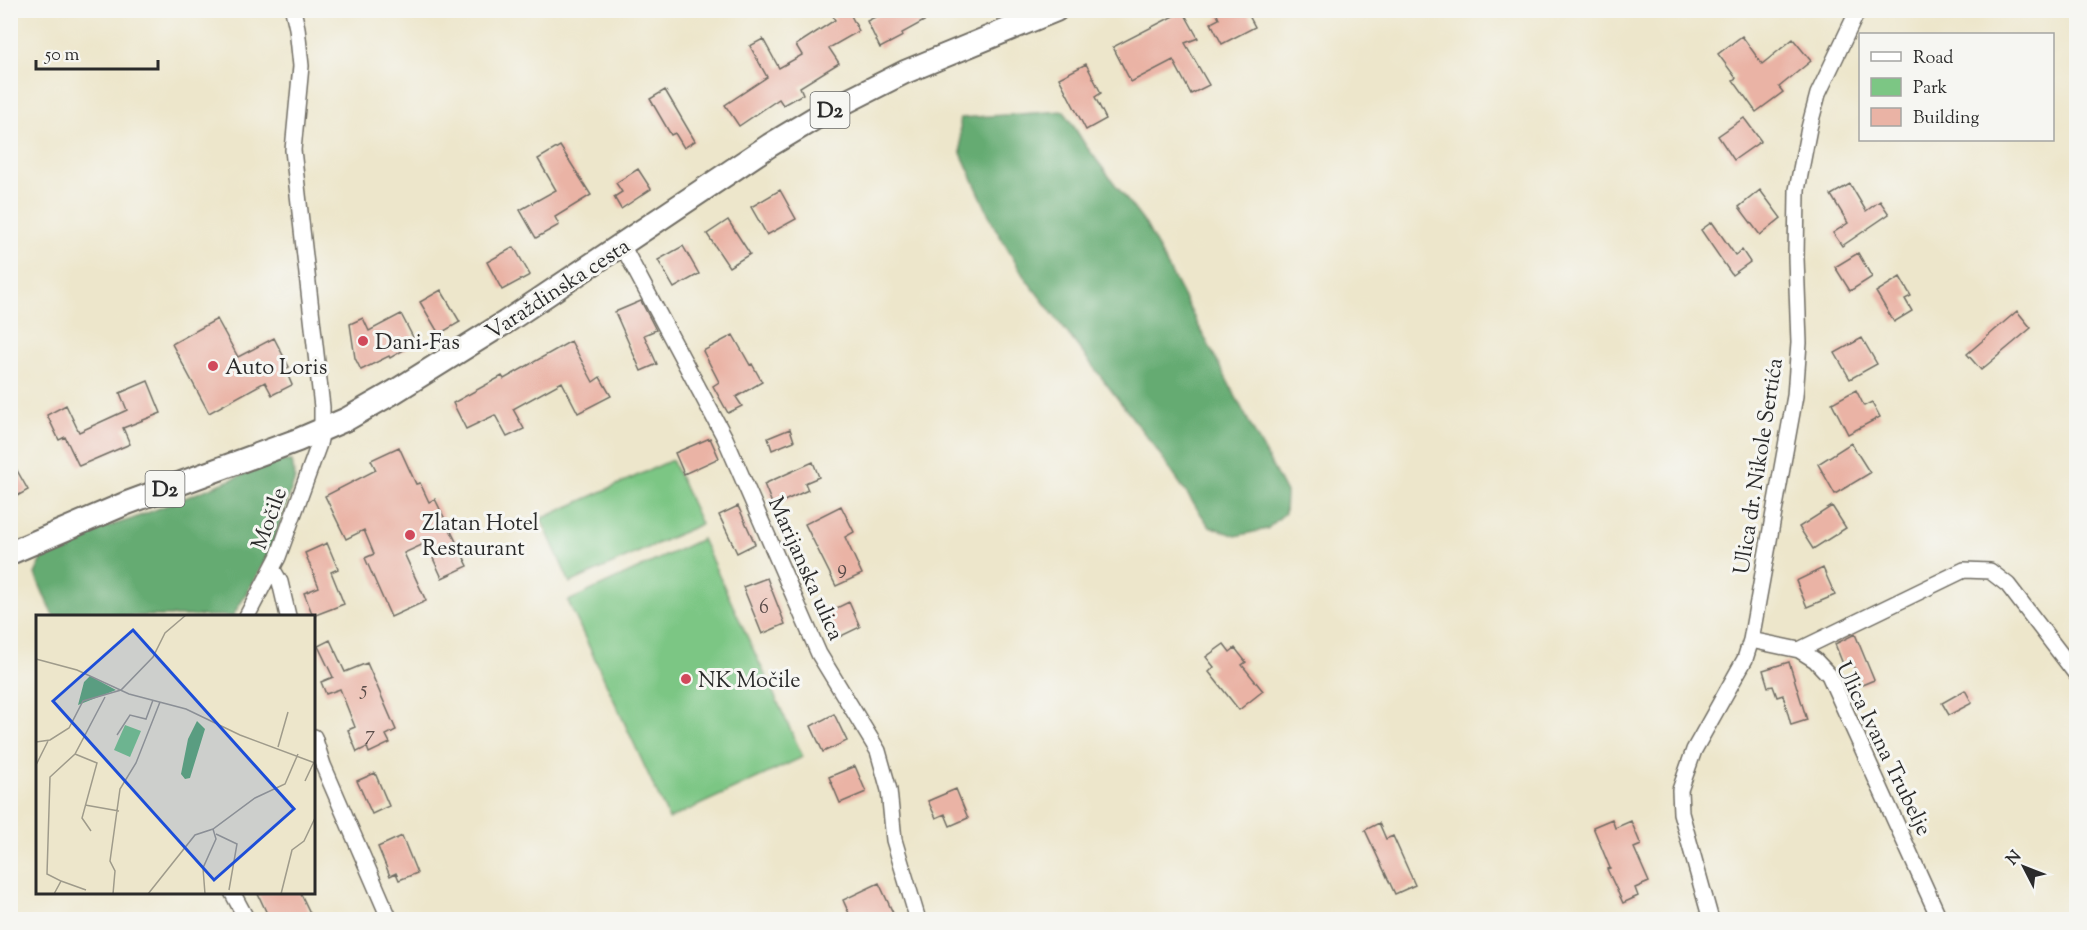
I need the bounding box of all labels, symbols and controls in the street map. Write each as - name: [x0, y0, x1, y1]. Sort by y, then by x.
- scale bar: [36, 33, 158, 71]
- legend: [1859, 33, 2054, 141]
- text: 50 m: [44, 43, 80, 69]
- text: Road: [1913, 46, 1953, 72]
- text: Park: [1913, 76, 1948, 102]
- road number: D2: [810, 92, 850, 128]
- text: Building: [1913, 106, 1979, 132]
- street label: Varaždinska cesta: [480, 232, 637, 349]
- place label: Dani-Fas: [375, 328, 460, 360]
- marker: Dani-Fas: [356, 334, 370, 348]
- place label: Auto Loris: [225, 353, 327, 385]
- street label: Ulica dr. Nikole Sertića: [1727, 356, 1793, 577]
- marker: Auto Loris: [206, 359, 220, 373]
- road number: D2: [146, 471, 184, 507]
- street label: Močile: [245, 483, 297, 555]
- street label: Marijanska ulica: [758, 492, 850, 646]
- place label: Zlatan Hotel Restaurant: [422, 509, 539, 566]
- marker: Zlatan Hotel Restaurant: [403, 528, 417, 542]
- house number: 9: [837, 555, 847, 584]
- house number: 6: [759, 594, 769, 623]
- inset map: [36, 615, 315, 894]
- street label: Ulica Ivana Trubelje: [1826, 657, 1938, 842]
- place label: NK Močile: [698, 666, 800, 698]
- marker: NK Močile: [679, 672, 693, 686]
- house number: 5: [360, 676, 368, 705]
- house number: 7: [365, 721, 375, 750]
- north arrow: [1994, 837, 2054, 897]
- text: N: [2002, 846, 2028, 871]

